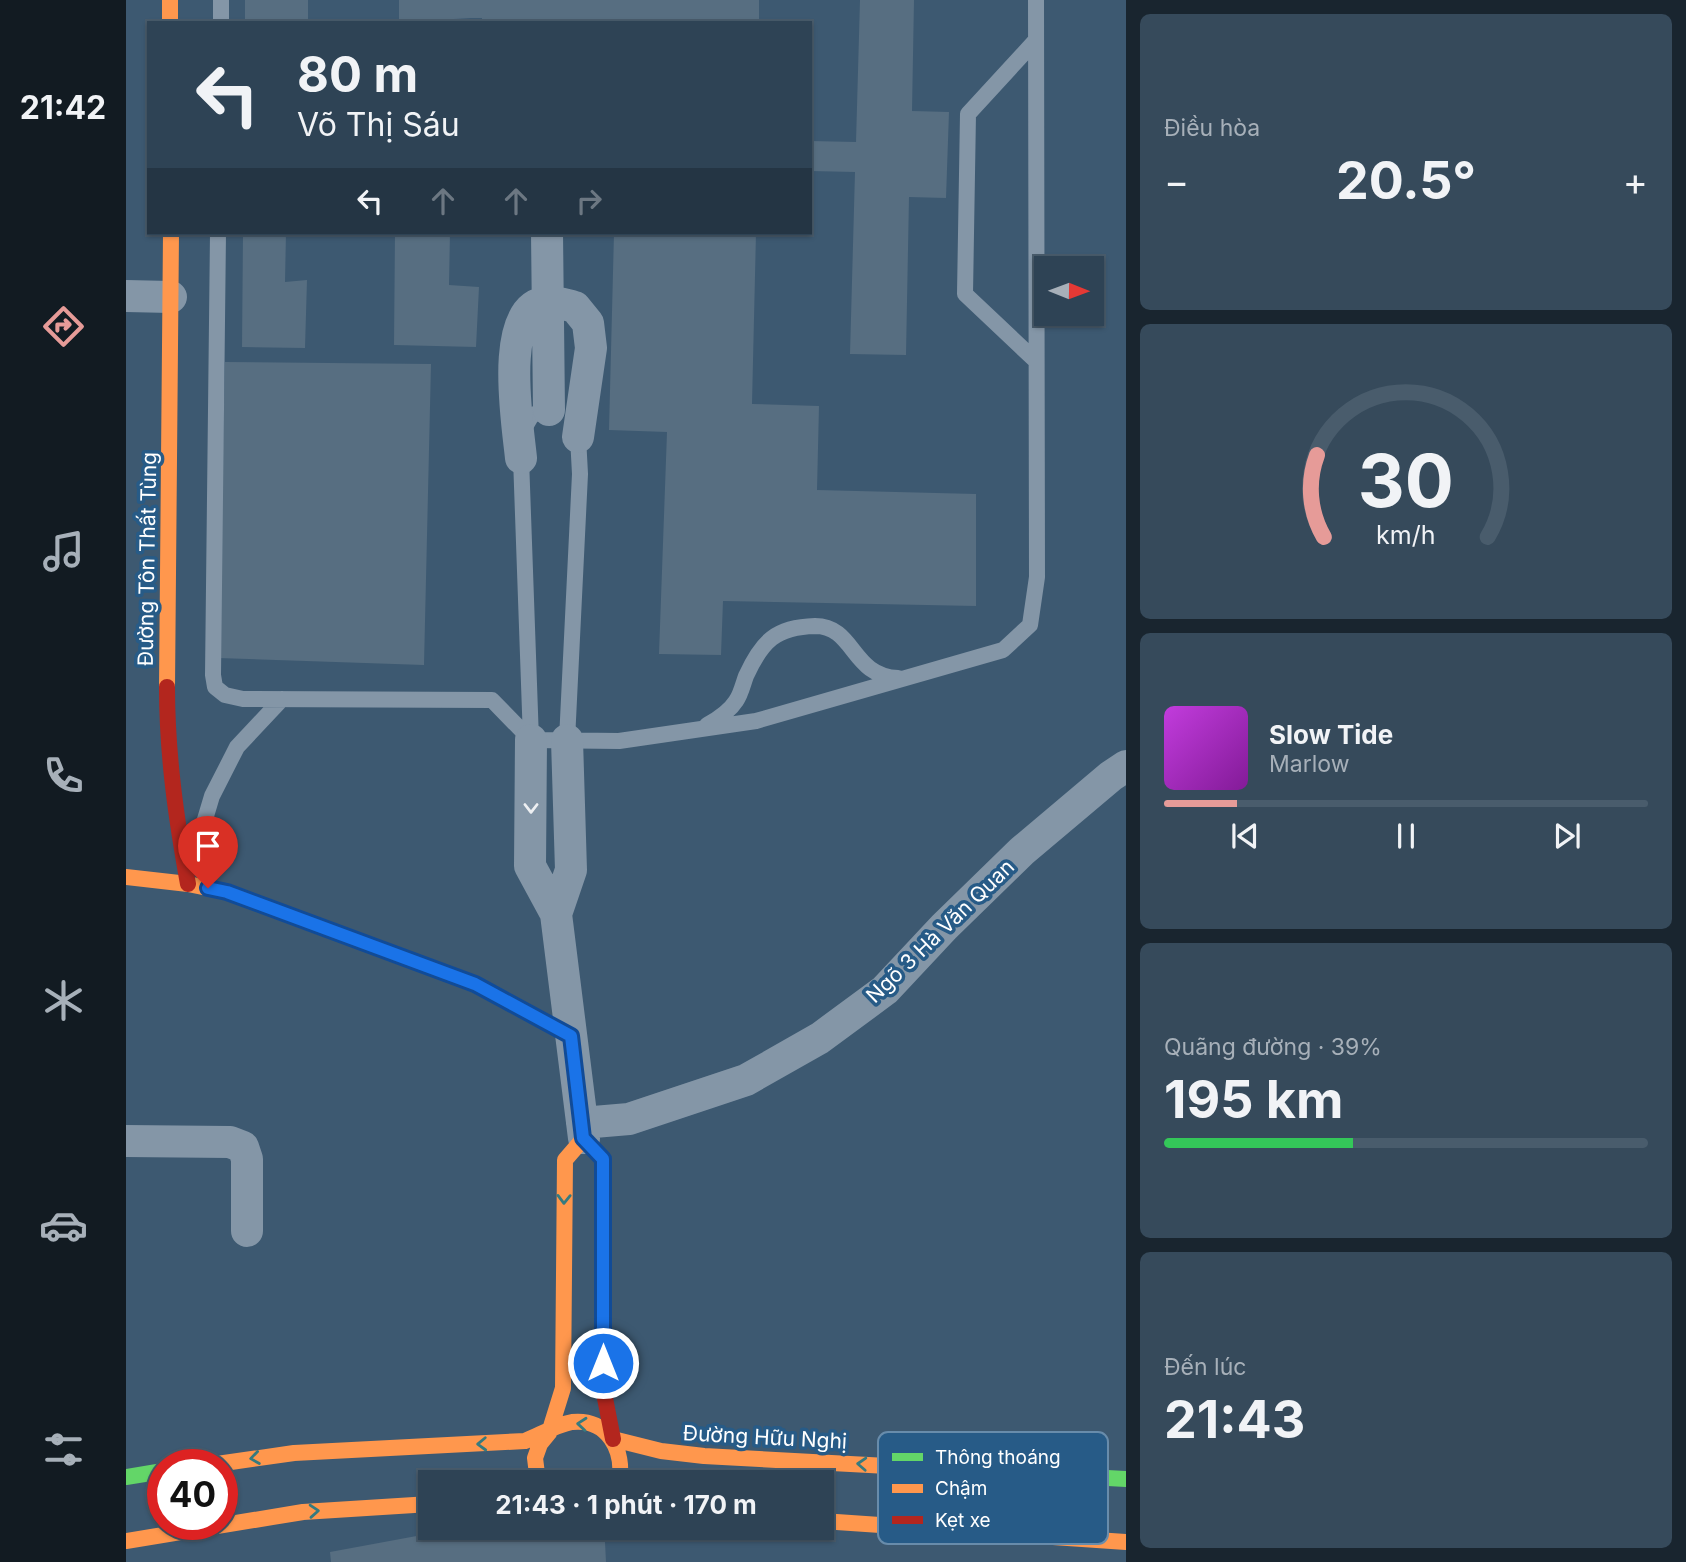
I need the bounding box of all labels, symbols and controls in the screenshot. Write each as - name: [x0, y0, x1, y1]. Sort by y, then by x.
- text: 80 m: [297, 45, 418, 104]
- icon: left: [182, 49, 273, 140]
- text: 21:42: [20, 88, 106, 127]
- text: Võ Thị Sáu: [297, 105, 460, 144]
- text: Điều hòa: [1164, 114, 1260, 142]
- text: 20.5°: [1336, 149, 1476, 212]
- text: −: [1164, 158, 1189, 204]
- text: +: [1623, 158, 1648, 204]
- icon: left: [351, 182, 389, 220]
- icon: ahead: [424, 182, 462, 220]
- icon: ahead: [497, 182, 535, 220]
- icon: right: [570, 182, 608, 220]
- north arrow: [1034, 256, 1104, 326]
- map controls: [1034, 256, 1104, 326]
- icon: directions: [39, 302, 88, 351]
- text: 30: [1358, 437, 1454, 526]
- street label: Đường Tôn Thất Tùng: [133, 452, 161, 666]
- text: km/h: [1376, 520, 1436, 550]
- icon: music: [39, 527, 88, 576]
- text: Slow Tide: [1269, 719, 1393, 750]
- text: Marlow: [1269, 750, 1349, 778]
- icon: phone: [39, 751, 88, 800]
- one-way arrow: [523, 803, 539, 814]
- pin: [178, 816, 238, 888]
- icon: previous: [1226, 817, 1264, 855]
- icon: pause: [1387, 817, 1425, 855]
- icon: next: [1548, 817, 1586, 855]
- icon: arrive: [189, 827, 227, 865]
- street label: Ngõ 3 Hà Văn Quan: [861, 854, 1019, 1008]
- icon: climate: [39, 976, 88, 1025]
- text: Quãng đường · 39%: [1164, 1033, 1382, 1061]
- text: 195 km: [1164, 1068, 1343, 1131]
- one-way arrow: [557, 1194, 572, 1205]
- icon: car: [39, 1201, 88, 1250]
- position arrow: [566, 1326, 640, 1400]
- text: Đến lúc: [1164, 1353, 1246, 1381]
- text: 21:43: [1164, 1388, 1305, 1451]
- one-way arrow: [576, 1417, 587, 1432]
- street label: Đường Hữu Nghị: [682, 1420, 848, 1454]
- icon: filters: [39, 1425, 88, 1474]
- legend: [878, 1432, 1108, 1544]
- one-way arrow: [476, 1436, 487, 1451]
- text: Thông thoáng: [935, 1446, 1061, 1469]
- speed limit sign: 40: [147, 1449, 238, 1540]
- one-way arrow: [249, 1451, 261, 1466]
- one-way arrow: [856, 1457, 867, 1472]
- text: Chậm: [935, 1477, 987, 1500]
- text: 21:43 · 1 phút · 170 m: [495, 1489, 757, 1520]
- one-way arrow: [309, 1504, 320, 1519]
- text: Kẹt xe: [935, 1509, 991, 1532]

